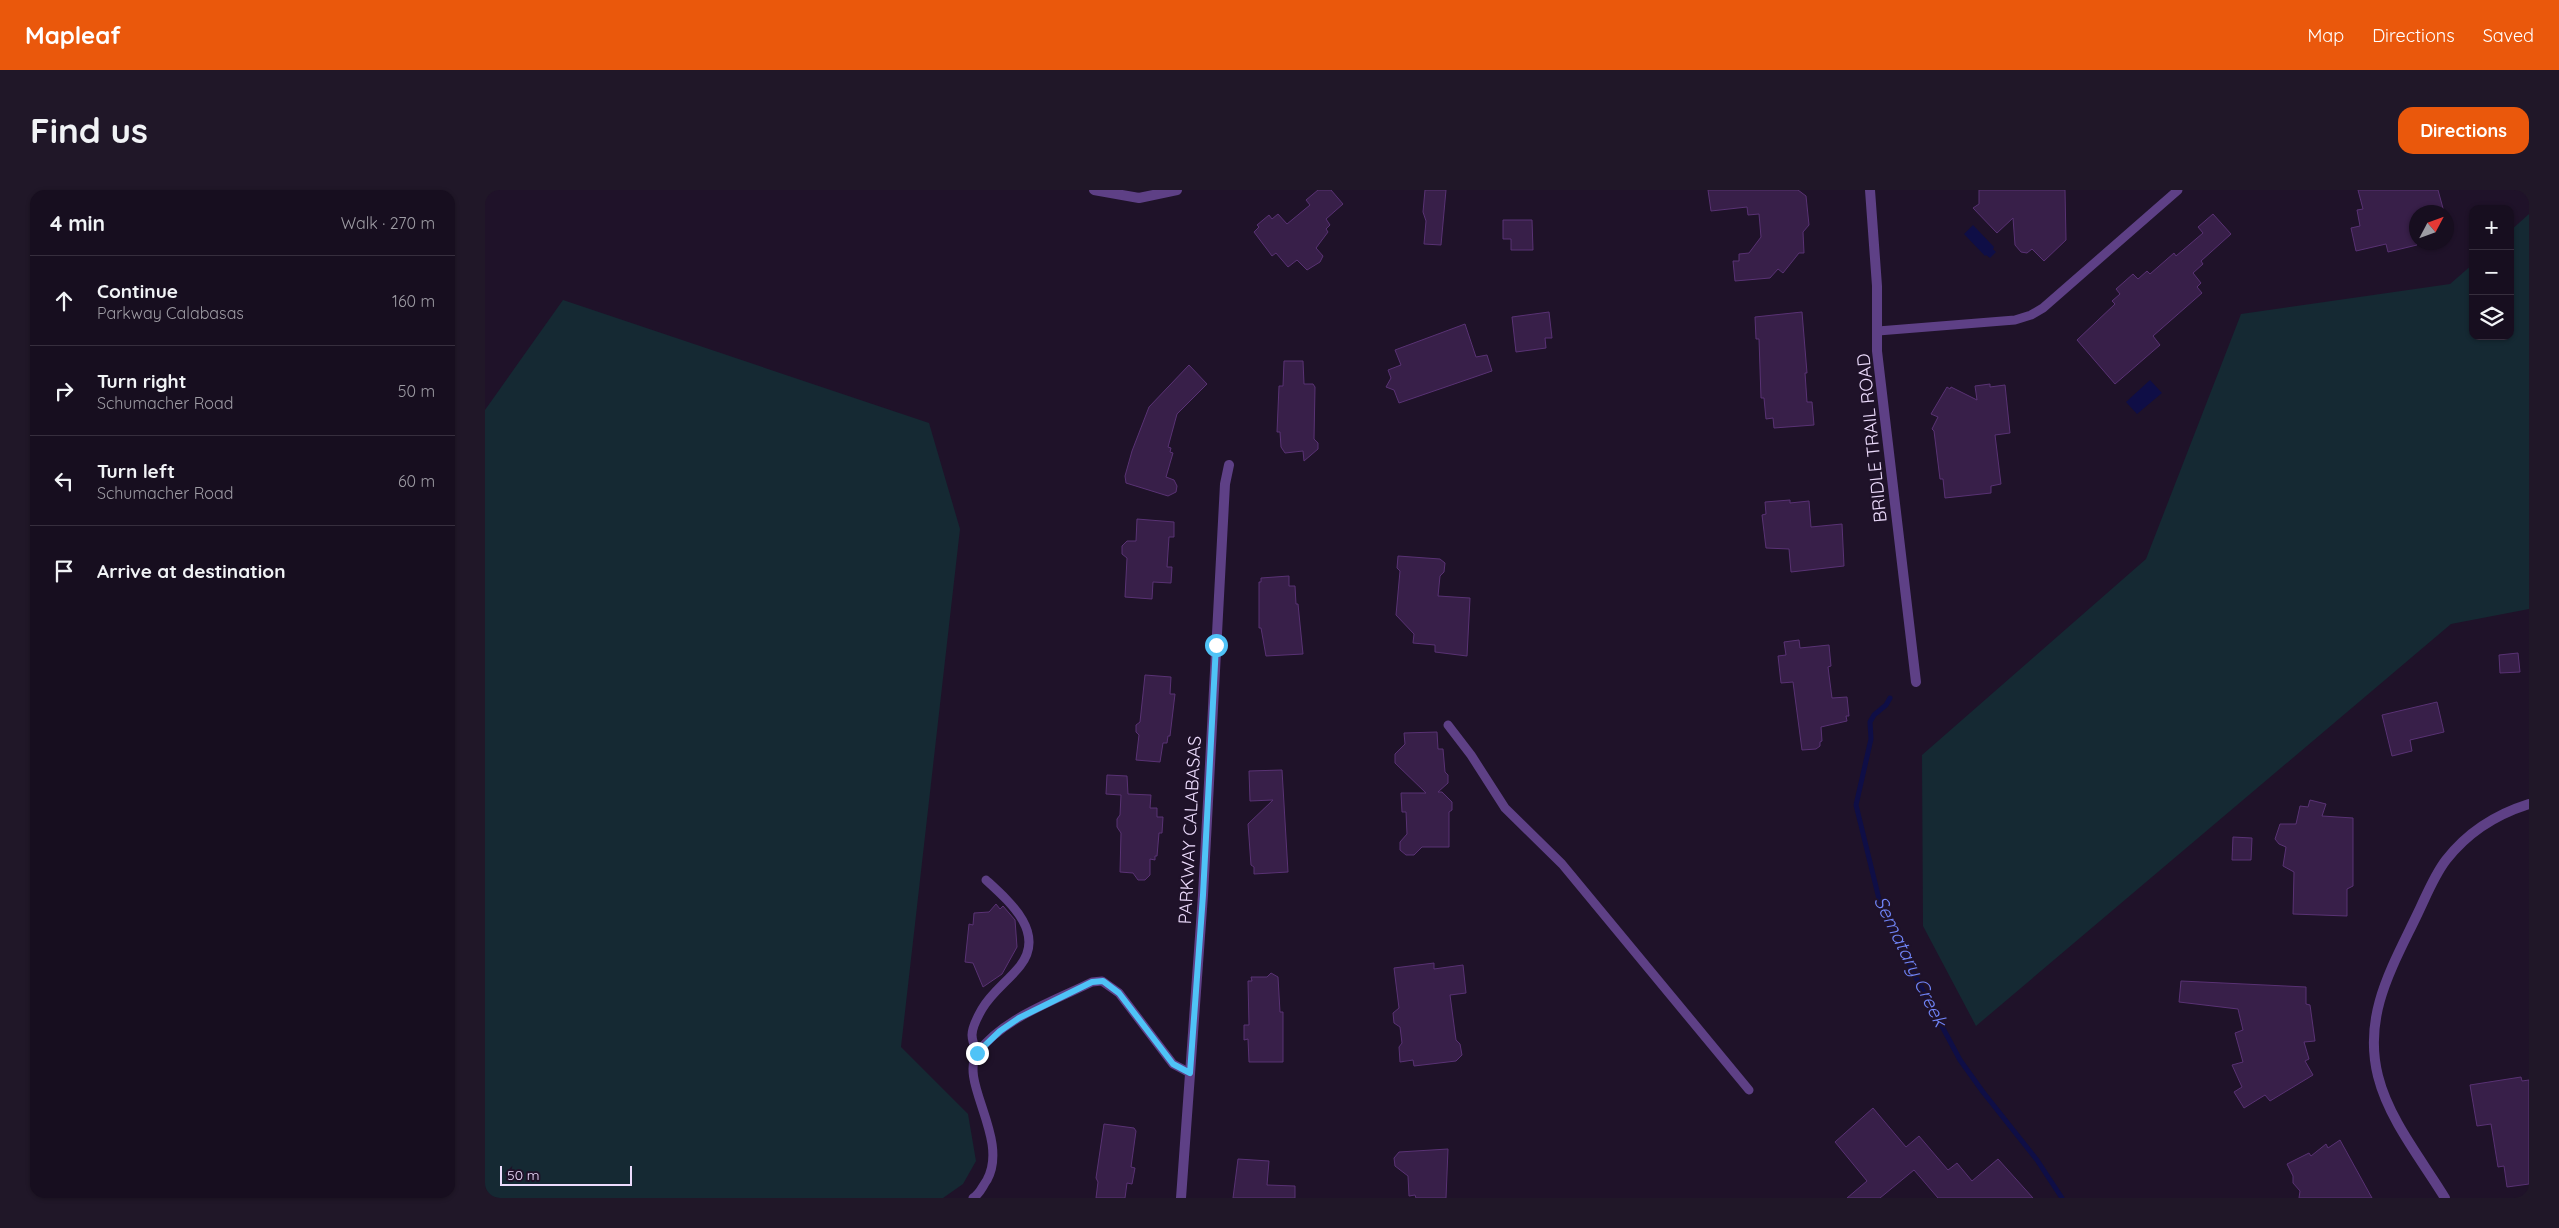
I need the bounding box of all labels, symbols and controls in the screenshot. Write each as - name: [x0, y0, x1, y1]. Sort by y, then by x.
- text: Mapleaf: [25, 20, 121, 50]
- text: Map: [2307, 24, 2344, 47]
- text: Directions: [2372, 24, 2455, 47]
- text: Saved: [2483, 24, 2534, 47]
- button: Directions: [2398, 107, 2529, 154]
- text: Find us: [30, 108, 148, 152]
- north arrow: [2409, 205, 2454, 250]
- map controls: [2469, 205, 2514, 340]
- button: +: [2469, 205, 2514, 250]
- text: 4 min: [50, 210, 105, 236]
- text: Walk · 270 m: [341, 213, 435, 233]
- button: −: [2469, 250, 2514, 295]
- text: Continue: [97, 279, 178, 303]
- icon: ahead: [50, 287, 78, 315]
- text: 160 m: [392, 291, 435, 311]
- button: layers: [2469, 295, 2514, 340]
- text: Parkway Calabasas: [97, 303, 244, 323]
- street label: BRIDLE TRAIL ROAD: [1851, 352, 1892, 524]
- text: Turn right: [97, 369, 186, 393]
- icon: right: [50, 377, 78, 405]
- text: 50 m: [398, 381, 435, 401]
- text: Schumacher Road: [97, 393, 233, 413]
- text: Turn left: [97, 459, 175, 483]
- icon: left: [50, 467, 78, 495]
- text: 60 m: [398, 471, 435, 491]
- text: Schumacher Road: [97, 483, 233, 503]
- icon: arrive: [50, 557, 78, 585]
- text: Arrive at destination: [97, 559, 286, 583]
- route start: [1205, 634, 1228, 657]
- street label: PARKWAY CALABASAS: [1173, 735, 1206, 925]
- water label: Sematary Creek: [1869, 892, 1954, 1032]
- route end: [966, 1042, 989, 1065]
- scale bar: [500, 1163, 633, 1186]
- text: 50 m: [507, 1166, 540, 1184]

